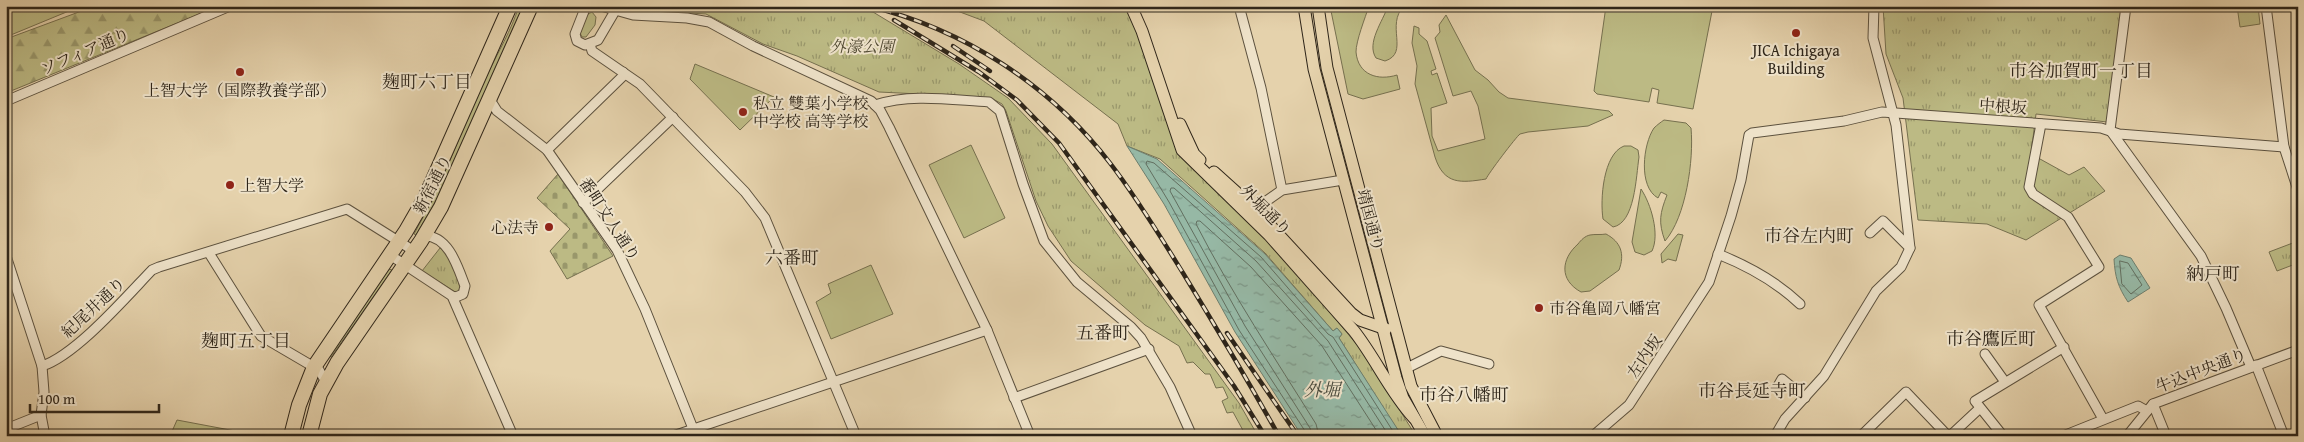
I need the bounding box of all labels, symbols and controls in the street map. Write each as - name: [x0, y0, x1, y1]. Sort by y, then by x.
- street label: ソフィア通り: [37, 21, 133, 81]
- marker: JICA Ichigaya Building: [1790, 27, 1802, 39]
- park label: 外濠公園: [830, 34, 897, 58]
- place label: JICA Ichigaya Building: [1750, 38, 1840, 80]
- district label: 市谷加賀町一丁目: [2009, 57, 2153, 84]
- marker: 上智大学（国際教養学部）: [234, 66, 246, 78]
- district label: 麹町六丁目: [382, 68, 472, 95]
- place label: 上智大学（国際教養学部）: [144, 78, 336, 102]
- place label: 私立 雙葉小学校 中学校 高等学校: [753, 91, 869, 133]
- street label: 中根坂: [1978, 92, 2028, 120]
- marker: 私立 雙葉小学校 中学校 高等学校: [737, 106, 749, 118]
- street label: 新宿通り: [407, 150, 457, 218]
- street label: 番町文人通り: [574, 172, 646, 266]
- place label: 上智大学: [240, 173, 304, 197]
- marker: 上智大学: [224, 179, 236, 191]
- street label: 外堀通り: [1235, 179, 1297, 241]
- street label: 靖国通り: [1351, 186, 1391, 254]
- place label: 心法寺: [491, 215, 539, 239]
- marker: 心法寺: [543, 221, 555, 233]
- district label: 市谷左内町: [1764, 222, 1854, 249]
- district label: 六番町: [765, 244, 819, 271]
- district label: 納戸町: [2186, 260, 2240, 287]
- street label: 紀尾井通り: [56, 271, 130, 343]
- place label: 市谷亀岡八幡宮: [1549, 296, 1661, 320]
- marker: 市谷亀岡八幡宮: [1533, 302, 1545, 314]
- district label: 五番町: [1076, 319, 1130, 346]
- district label: 市谷鷹匠町: [1946, 325, 2036, 352]
- district label: 麹町五丁目: [201, 327, 291, 354]
- street label: 左内坂: [1621, 329, 1667, 383]
- street label: 牛込中央通り: [2152, 342, 2250, 398]
- water label: 外堀: [1304, 376, 1343, 403]
- district label: 市谷長延寺町: [1698, 377, 1806, 404]
- district label: 市谷八幡町: [1419, 381, 1509, 408]
- scale bar: [30, 382, 159, 414]
- text: 100 m: [38, 388, 76, 409]

